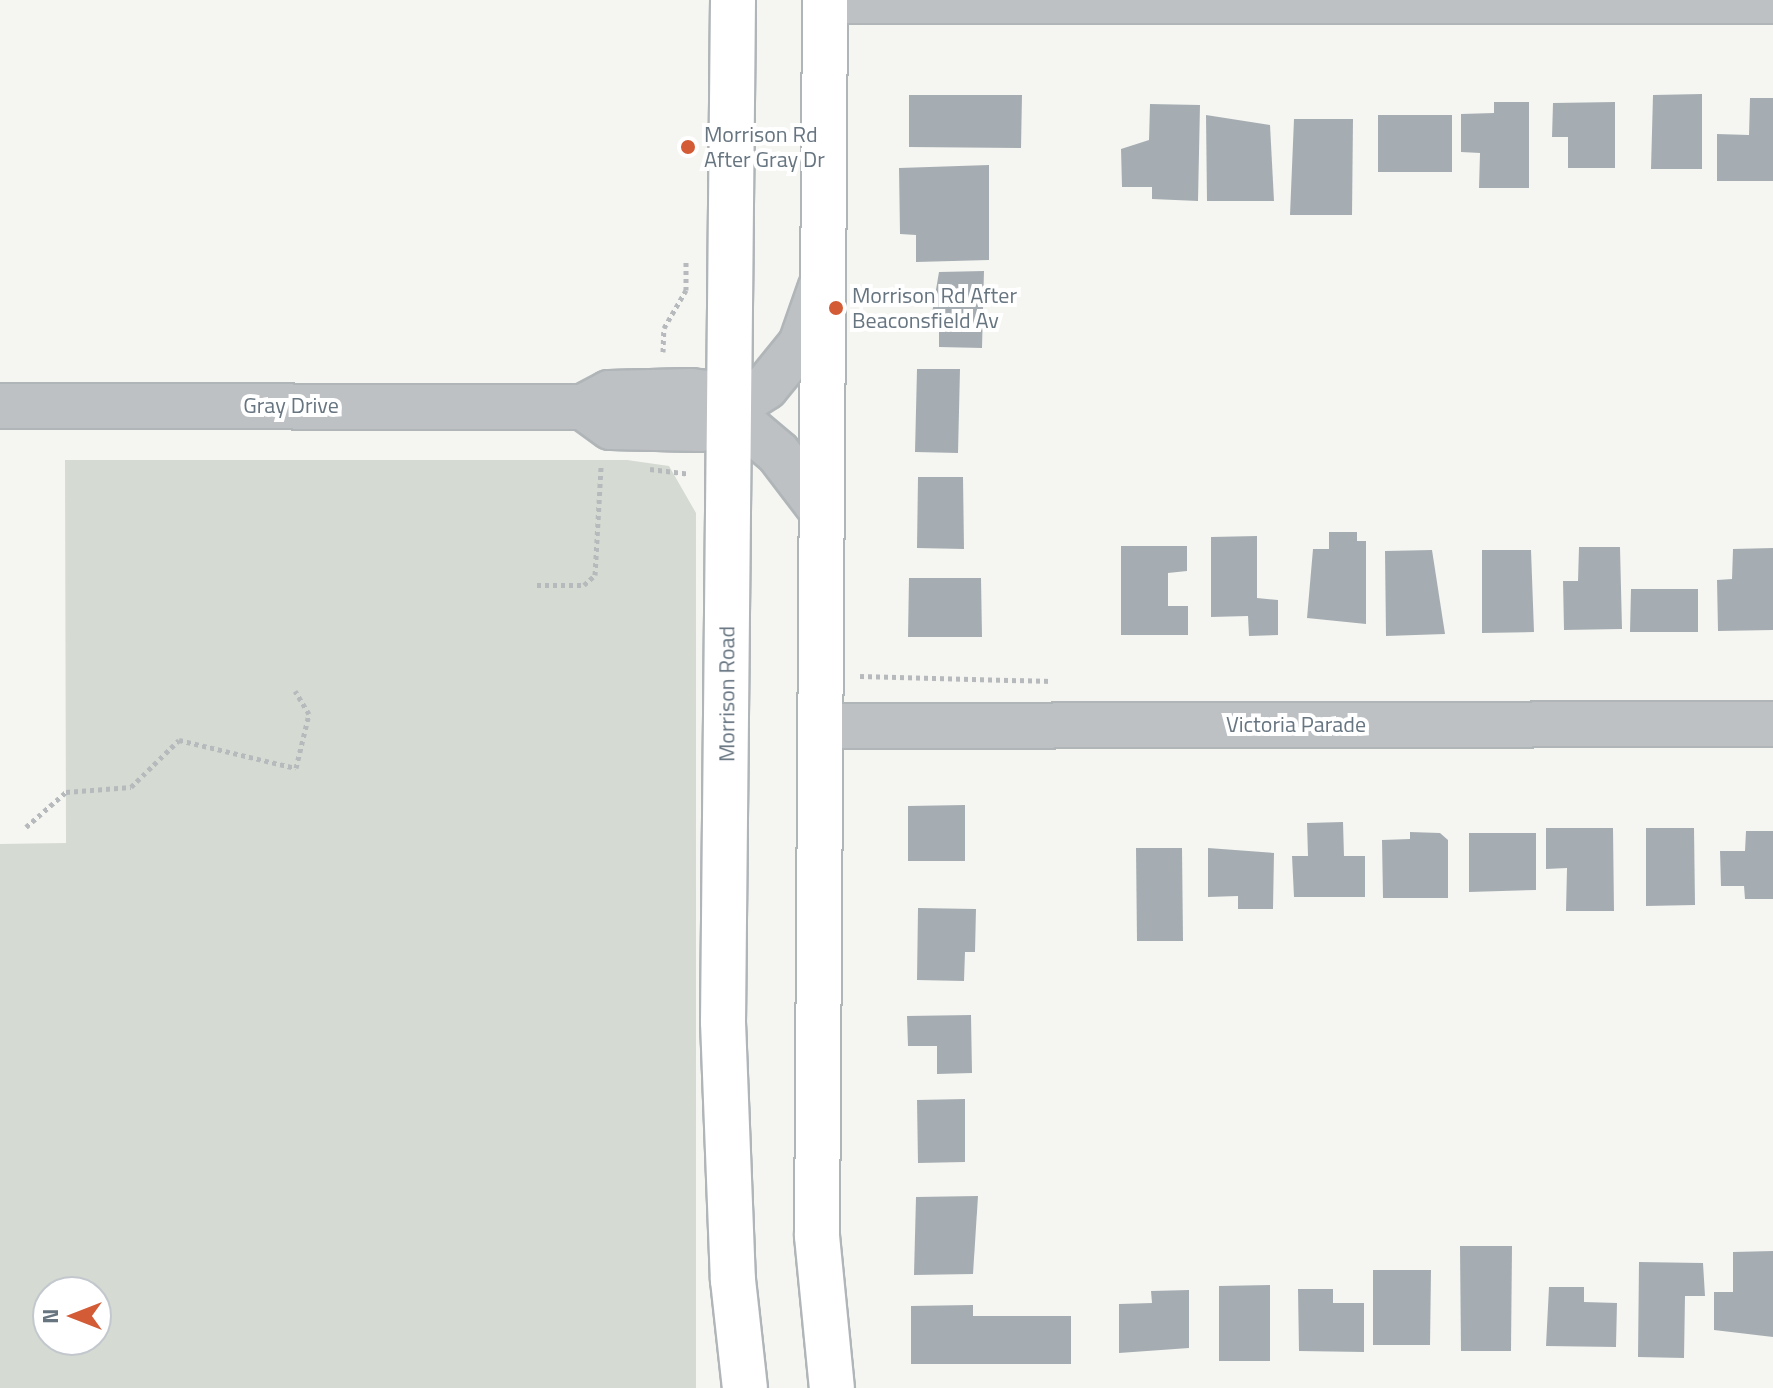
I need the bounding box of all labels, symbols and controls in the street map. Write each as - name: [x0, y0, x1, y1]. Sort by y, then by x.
- place label: Morrison Rd After Gray Dr: [704, 121, 825, 172]
- marker: Morrison Rd After Gray Dr: [679, 138, 697, 156]
- place label: Morrison Rd After Beaconsfield Av: [852, 282, 1017, 334]
- marker: Morrison Rd After Beaconsfield Av: [827, 299, 845, 317]
- street label: Gray Drive: [243, 393, 339, 419]
- street label: Morrison Road: [714, 626, 740, 762]
- street label: Victoria Parade: [1226, 712, 1366, 738]
- north arrow: [32, 1276, 112, 1356]
- text: N: [33, 1308, 67, 1324]

